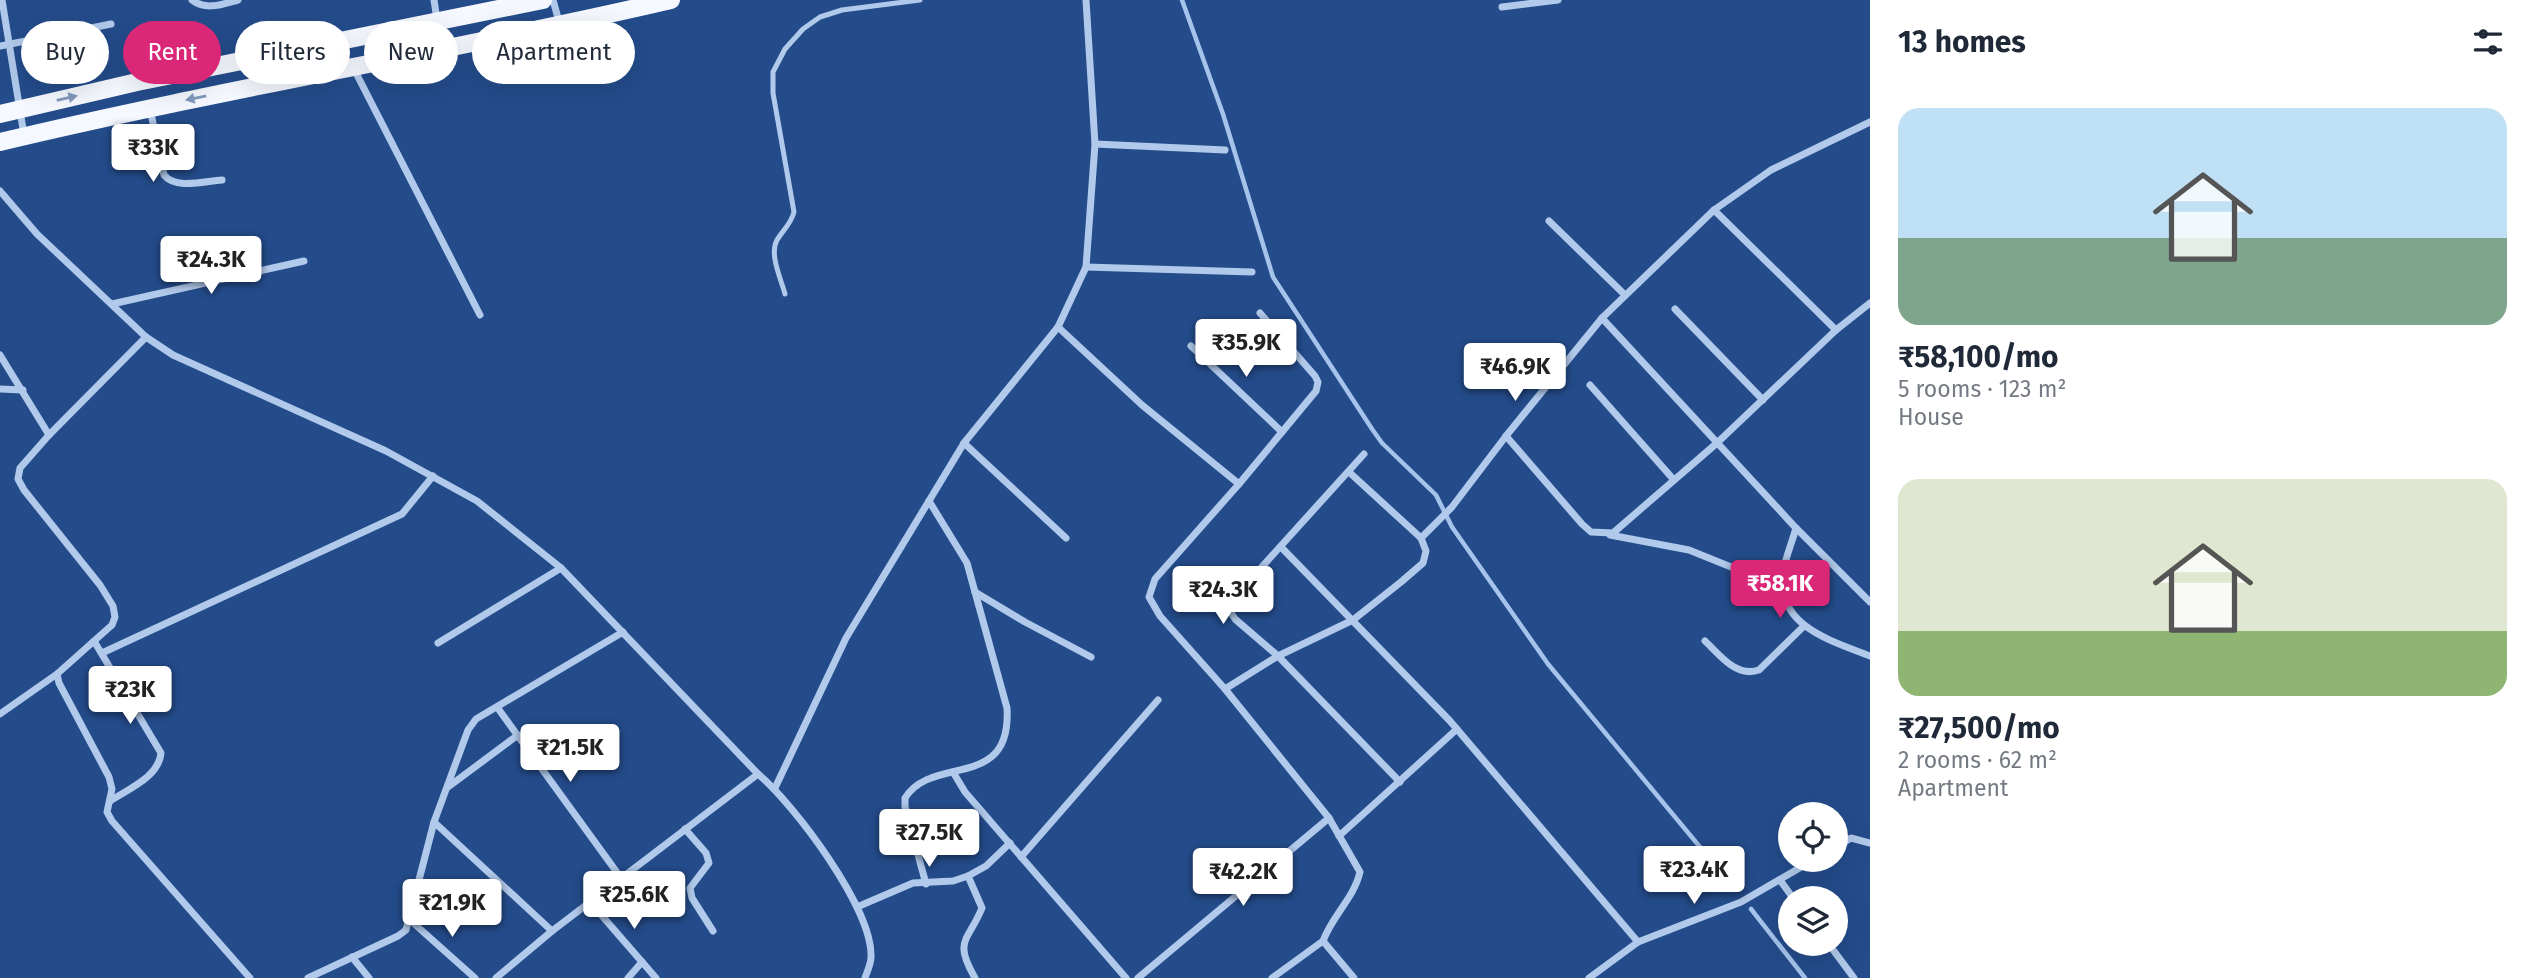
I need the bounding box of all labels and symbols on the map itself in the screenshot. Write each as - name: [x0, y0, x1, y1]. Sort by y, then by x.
- one-way arrow: [56, 93, 78, 104]
- one-way arrow: [185, 93, 207, 104]
- pin: ₹33K: [112, 124, 194, 184]
- pin: ₹24.3K: [154, 236, 268, 296]
- pin: ₹35.9K: [1189, 320, 1303, 379]
- pin: ₹46.9K: [1458, 344, 1572, 403]
- pin: ₹58.1K: [1723, 560, 1837, 620]
- pin: ₹24.3K: [1166, 566, 1280, 626]
- pin: ₹23K: [89, 666, 171, 726]
- pin: ₹21.5K: [513, 724, 627, 784]
- pin: ₹27.5K: [872, 810, 986, 869]
- pin: ₹23.4K: [1637, 846, 1751, 906]
- pin: ₹42.2K: [1186, 848, 1300, 908]
- pin: ₹25.6K: [577, 872, 691, 931]
- pin: ₹21.9K: [395, 880, 509, 939]

